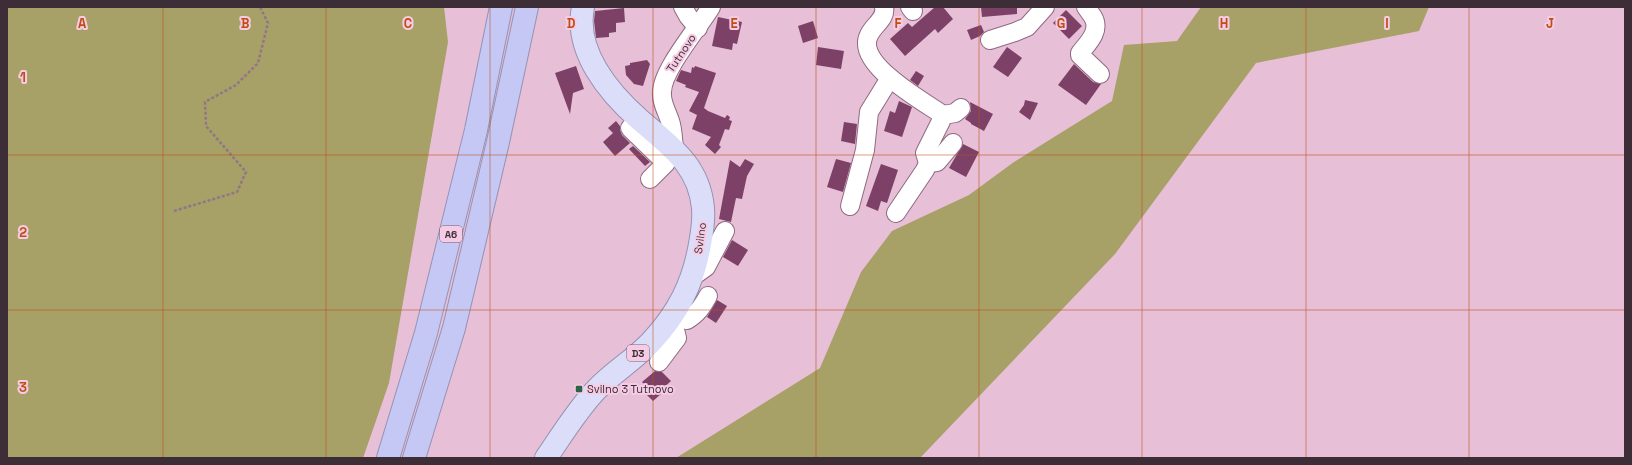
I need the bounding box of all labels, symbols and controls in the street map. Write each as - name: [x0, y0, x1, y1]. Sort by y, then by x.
- text: A: [78, 15, 87, 32]
- text: B: [241, 15, 250, 32]
- text: C: [404, 15, 412, 32]
- text: D: [567, 15, 576, 32]
- text: E: [730, 15, 738, 32]
- text: F: [895, 15, 902, 32]
- text: G: [1057, 15, 1065, 32]
- text: H: [1220, 15, 1228, 32]
- text: I: [1385, 15, 1389, 32]
- text: J: [1546, 15, 1554, 32]
- street label: Tutnovo: [663, 31, 699, 75]
- text: 1: [20, 69, 26, 86]
- street label: Svilno: [691, 221, 709, 255]
- text: 2: [19, 224, 27, 241]
- road number: A6: [440, 226, 462, 242]
- road number: D3: [627, 345, 649, 361]
- text: 3: [19, 379, 27, 396]
- place label: Svilno 3 Tutnovo: [587, 382, 674, 396]
- marker: Svilno 3 Tutnovo: [574, 384, 584, 394]

